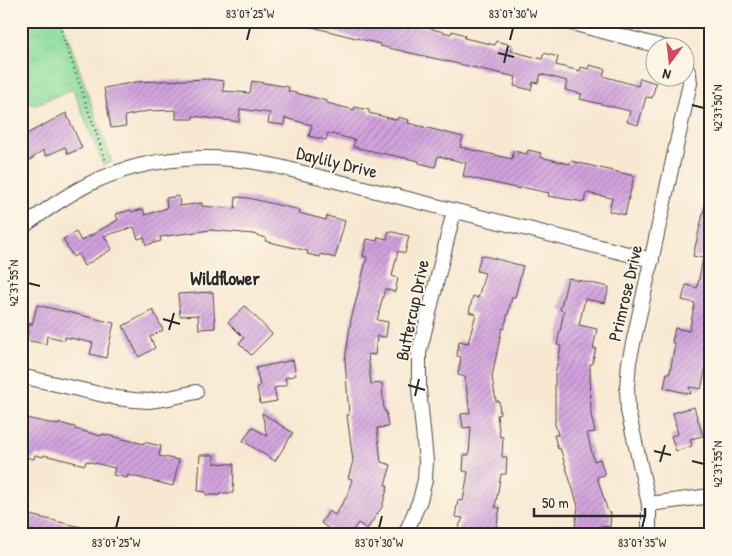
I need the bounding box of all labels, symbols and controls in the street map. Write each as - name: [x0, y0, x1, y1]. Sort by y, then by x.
- text: 83°07'25"W: [226, 5, 275, 22]
- text: 83°07'30"W: [489, 5, 538, 22]
- north arrow: [644, 38, 694, 88]
- text: N: [660, 65, 673, 85]
- text: 42°37'50"N: [709, 85, 726, 131]
- street label: Daylily Drive: [294, 140, 380, 184]
- street label: Primrose Drive: [602, 242, 648, 344]
- street label: Buttercup Drive: [389, 257, 435, 363]
- text: 42°37'55"N: [5, 260, 22, 306]
- district label: Wildflower: [190, 265, 260, 291]
- text: 42°37'55"N: [709, 441, 726, 487]
- scale bar: [534, 486, 646, 518]
- text: 50 m: [542, 492, 569, 513]
- text: 83°07'25"W: [92, 534, 141, 551]
- text: 83°07'30"W: [355, 534, 404, 551]
- text: 83°07'35"W: [618, 534, 667, 551]

